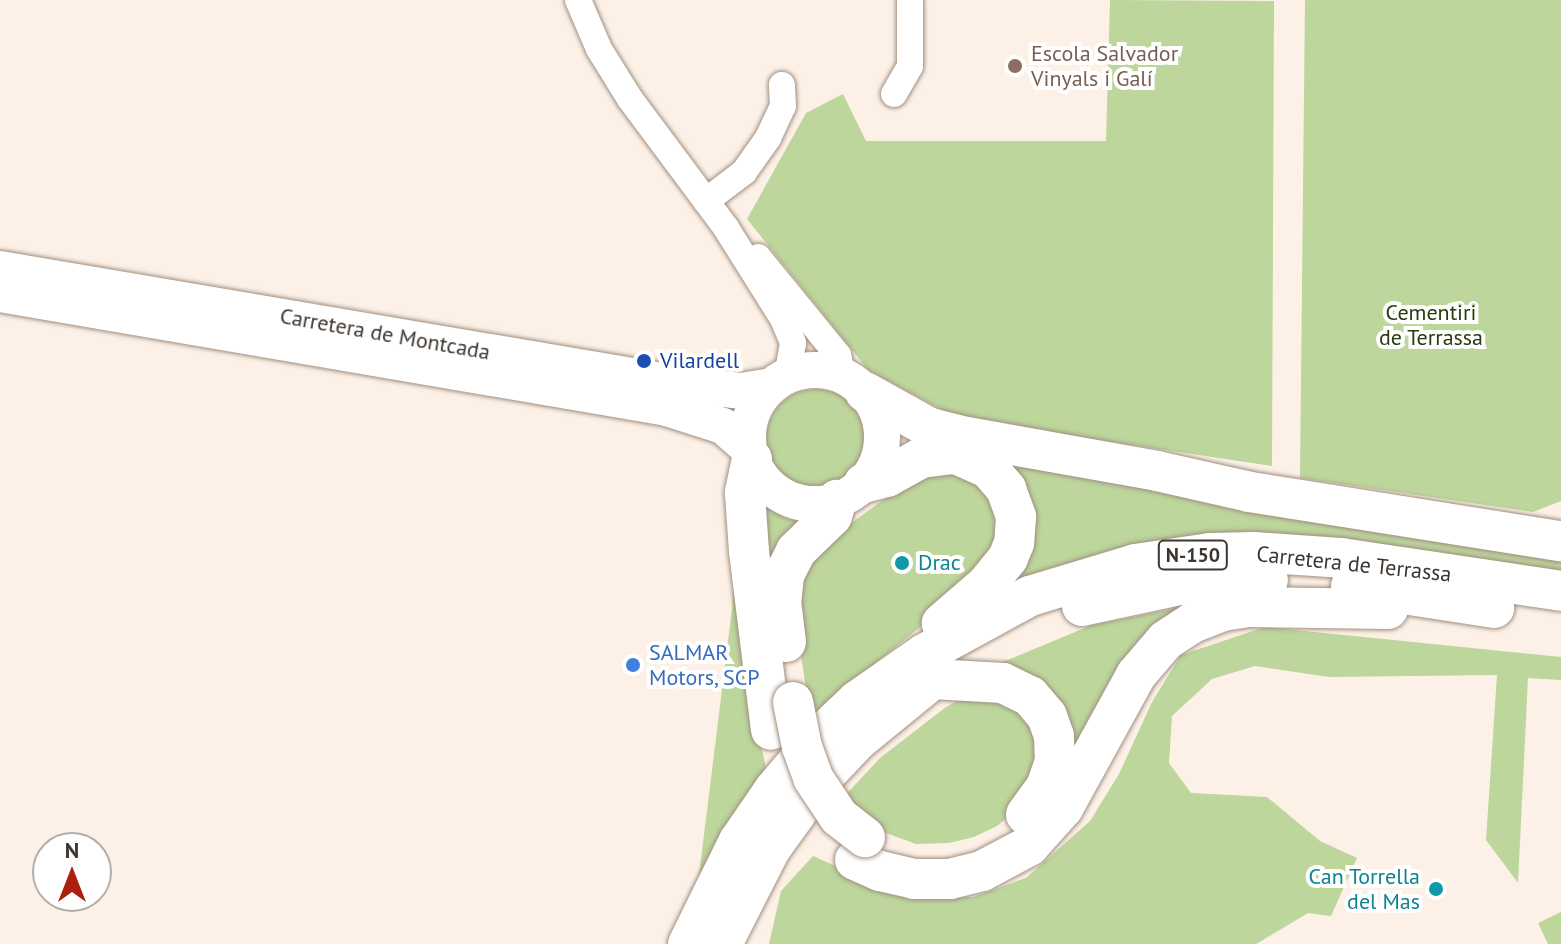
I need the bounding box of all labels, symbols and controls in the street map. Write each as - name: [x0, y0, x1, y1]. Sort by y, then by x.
- place label: Escola Salvador Vinyals i Galí: [1031, 40, 1178, 92]
- marker: Escola Salvador Vinyals i Galí: [1006, 57, 1024, 75]
- park label: Cementiri de Terrassa: [1379, 299, 1483, 350]
- street label: Carretera de Montcada: [278, 303, 492, 365]
- place label: Vilardell: [660, 348, 739, 374]
- marker: Vilardell: [635, 352, 653, 370]
- road number: N-150: [1157, 539, 1229, 571]
- street label: Carretera de Terrassa: [1255, 541, 1453, 587]
- place label: Drac: [918, 550, 961, 576]
- marker: Drac: [893, 554, 911, 572]
- place label: SALMAR Motors, SCP: [649, 639, 761, 690]
- marker: SALMAR Motors, SCP: [624, 656, 642, 674]
- north arrow: [32, 832, 112, 912]
- text: N: [65, 836, 79, 864]
- place label: Can Torrella del Mas: [1308, 863, 1420, 914]
- marker: Can Torrella del Mas: [1427, 880, 1445, 898]

